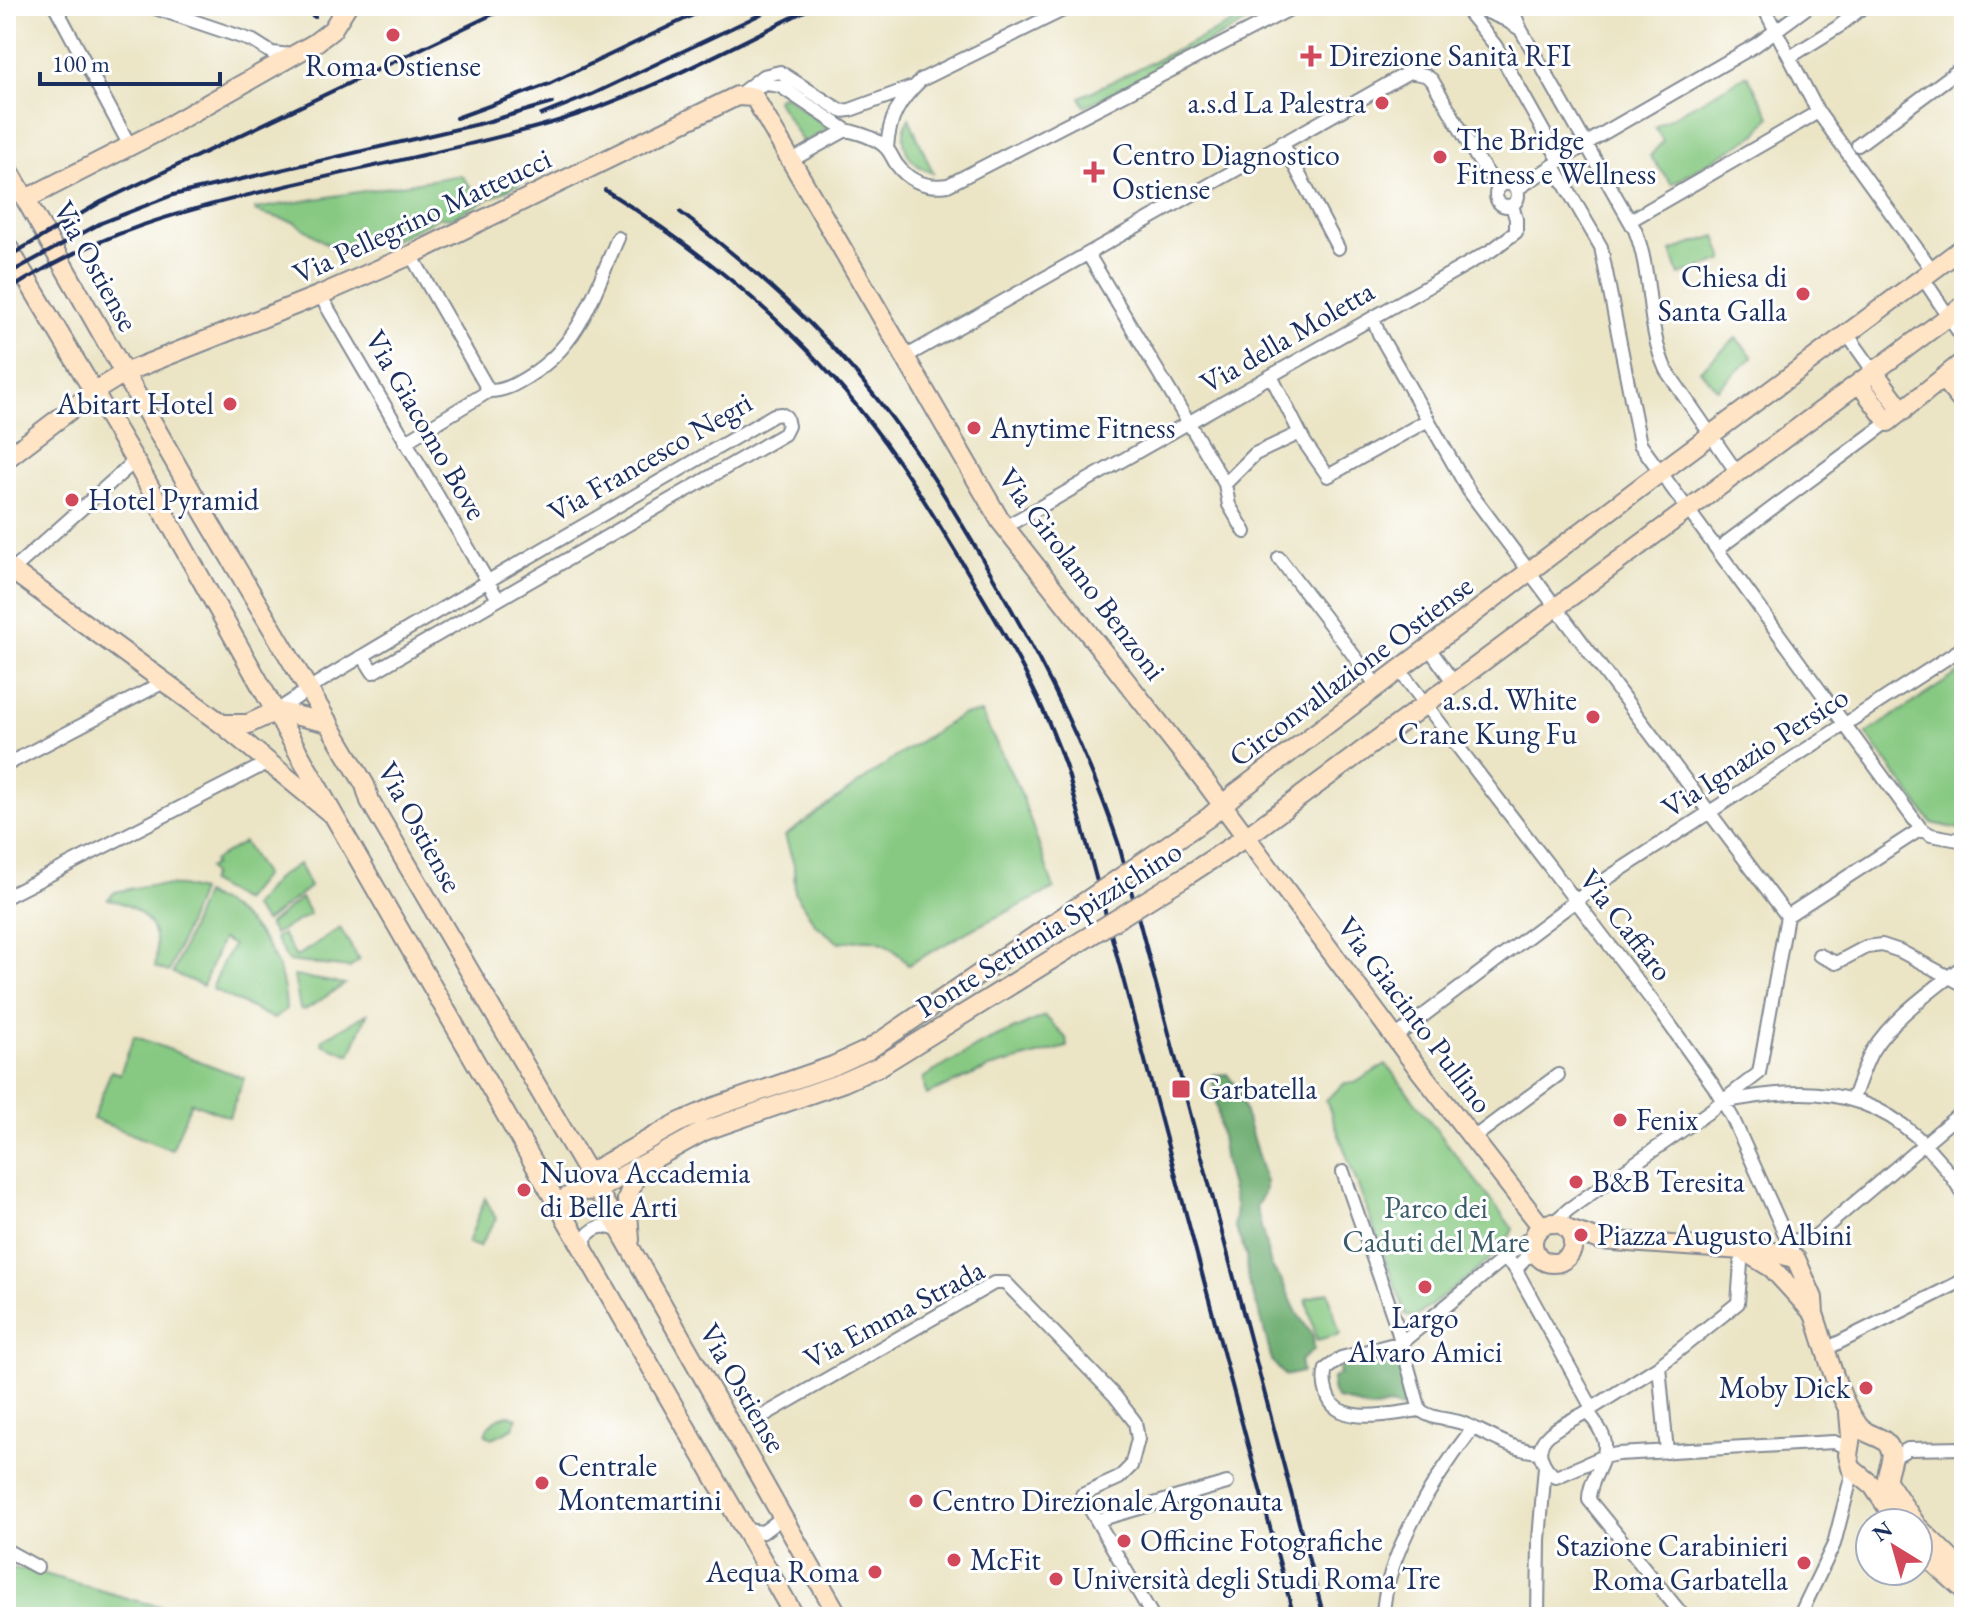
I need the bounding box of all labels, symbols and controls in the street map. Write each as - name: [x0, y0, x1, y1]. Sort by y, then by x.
- marker: Roma Ostiense: [384, 26, 402, 44]
- scale bar: [40, 36, 220, 86]
- place label: Direzione Sanità RFI: [1329, 36, 1571, 75]
- marker: Direzione Sanità RFI: [1300, 45, 1322, 67]
- place label: Roma Ostiense: [305, 46, 481, 85]
- text: 100 m: [52, 48, 110, 79]
- place label: a.s.d La Palestra: [1188, 83, 1366, 122]
- marker: a.s.d La Palestra: [1373, 94, 1391, 112]
- place label: The Bridge Fitness e Wellness: [1456, 120, 1656, 193]
- place label: Centro Diagnostico Ostiense: [1112, 135, 1340, 208]
- street label: Via Pellegrino Matteucci: [286, 139, 557, 293]
- marker: The Bridge Fitness e Wellness: [1431, 148, 1449, 166]
- marker: Centro Diagnostico Ostiense: [1083, 161, 1105, 183]
- street label: Via Ostiense: [45, 194, 148, 338]
- place label: Chiesa di Santa Galla: [1658, 257, 1787, 330]
- street label: Via della Moletta: [1193, 271, 1381, 402]
- marker: Chiesa di Santa Galla: [1794, 285, 1812, 303]
- street label: Via Giacomo Bove: [356, 323, 497, 527]
- street label: Via Francesco Negri: [541, 382, 759, 531]
- place label: Abitart Hotel: [55, 384, 214, 423]
- marker: Abitart Hotel: [221, 395, 239, 413]
- place label: Anytime Fitness: [989, 408, 1175, 447]
- marker: Anytime Fitness: [965, 419, 983, 437]
- street label: Via Girolamo Benzoni: [990, 460, 1175, 688]
- place label: Hotel Pyramid: [88, 480, 260, 519]
- marker: Hotel Pyramid: [63, 491, 81, 509]
- street label: Circonvallazione Ostiense: [1221, 566, 1481, 775]
- street label: Via Ignazio Persico: [1654, 677, 1856, 827]
- place label: a.s.d. White Crane Kung Fu: [1398, 680, 1577, 753]
- marker: a.s.d. White Crane Kung Fu: [1584, 708, 1602, 726]
- street label: Via Ostiense: [369, 755, 472, 899]
- street label: Ponte Settimia Spizzichino: [909, 831, 1189, 1026]
- street label: Via Caffaro: [1571, 861, 1682, 989]
- street label: Via Giacinto Pullino: [1329, 909, 1502, 1121]
- place label: Garbatella: [1199, 1069, 1317, 1108]
- marker: Garbatella: [1170, 1078, 1192, 1100]
- place label: Fenix: [1636, 1100, 1698, 1139]
- marker: Fenix: [1611, 1111, 1629, 1129]
- place label: Nuova Accademia di Belle Arti: [540, 1153, 750, 1226]
- place label: B&B Teresita: [1592, 1162, 1745, 1201]
- marker: B&B Teresita: [1567, 1173, 1585, 1191]
- marker: Nuova Accademia di Belle Arti: [515, 1181, 533, 1199]
- park label: Parco dei Caduti del Mare: [1342, 1188, 1530, 1261]
- place label: Piazza Augusto Albini: [1597, 1215, 1852, 1254]
- marker: Piazza Augusto Albini: [1572, 1226, 1590, 1244]
- street label: Via Emma Strada: [797, 1250, 991, 1377]
- marker: Largo Alvaro Amici: [1416, 1278, 1434, 1296]
- place label: Largo Alvaro Amici: [1347, 1298, 1502, 1371]
- street label: Via Ostiense: [691, 1316, 796, 1459]
- place label: Moby Dick: [1719, 1368, 1851, 1407]
- marker: Moby Dick: [1857, 1379, 1875, 1397]
- place label: Centrale Montemartini: [558, 1446, 722, 1519]
- marker: Centrale Montemartini: [533, 1474, 551, 1492]
- place label: Centro Direzionale Argonauta: [932, 1481, 1283, 1520]
- marker: Centro Direzionale Argonauta: [907, 1492, 925, 1510]
- north arrow: [1854, 1507, 1934, 1587]
- text: N: [1866, 1514, 1898, 1548]
- place label: Officine Fotografiche: [1140, 1521, 1383, 1560]
- place label: Stazione Carabinieri Roma Garbatella: [1556, 1526, 1788, 1599]
- marker: Officine Fotografiche: [1115, 1532, 1133, 1550]
- place label: McFit: [970, 1540, 1041, 1579]
- marker: McFit: [945, 1551, 963, 1569]
- place label: Aequa Roma: [705, 1552, 859, 1591]
- marker: Stazione Carabinieri Roma Garbatella: [1795, 1554, 1813, 1572]
- place label: Università degli Studi Roma Tre: [1072, 1559, 1440, 1598]
- marker: Aequa Roma: [866, 1563, 884, 1581]
- marker: Università degli Studi Roma Tre: [1047, 1570, 1065, 1588]

